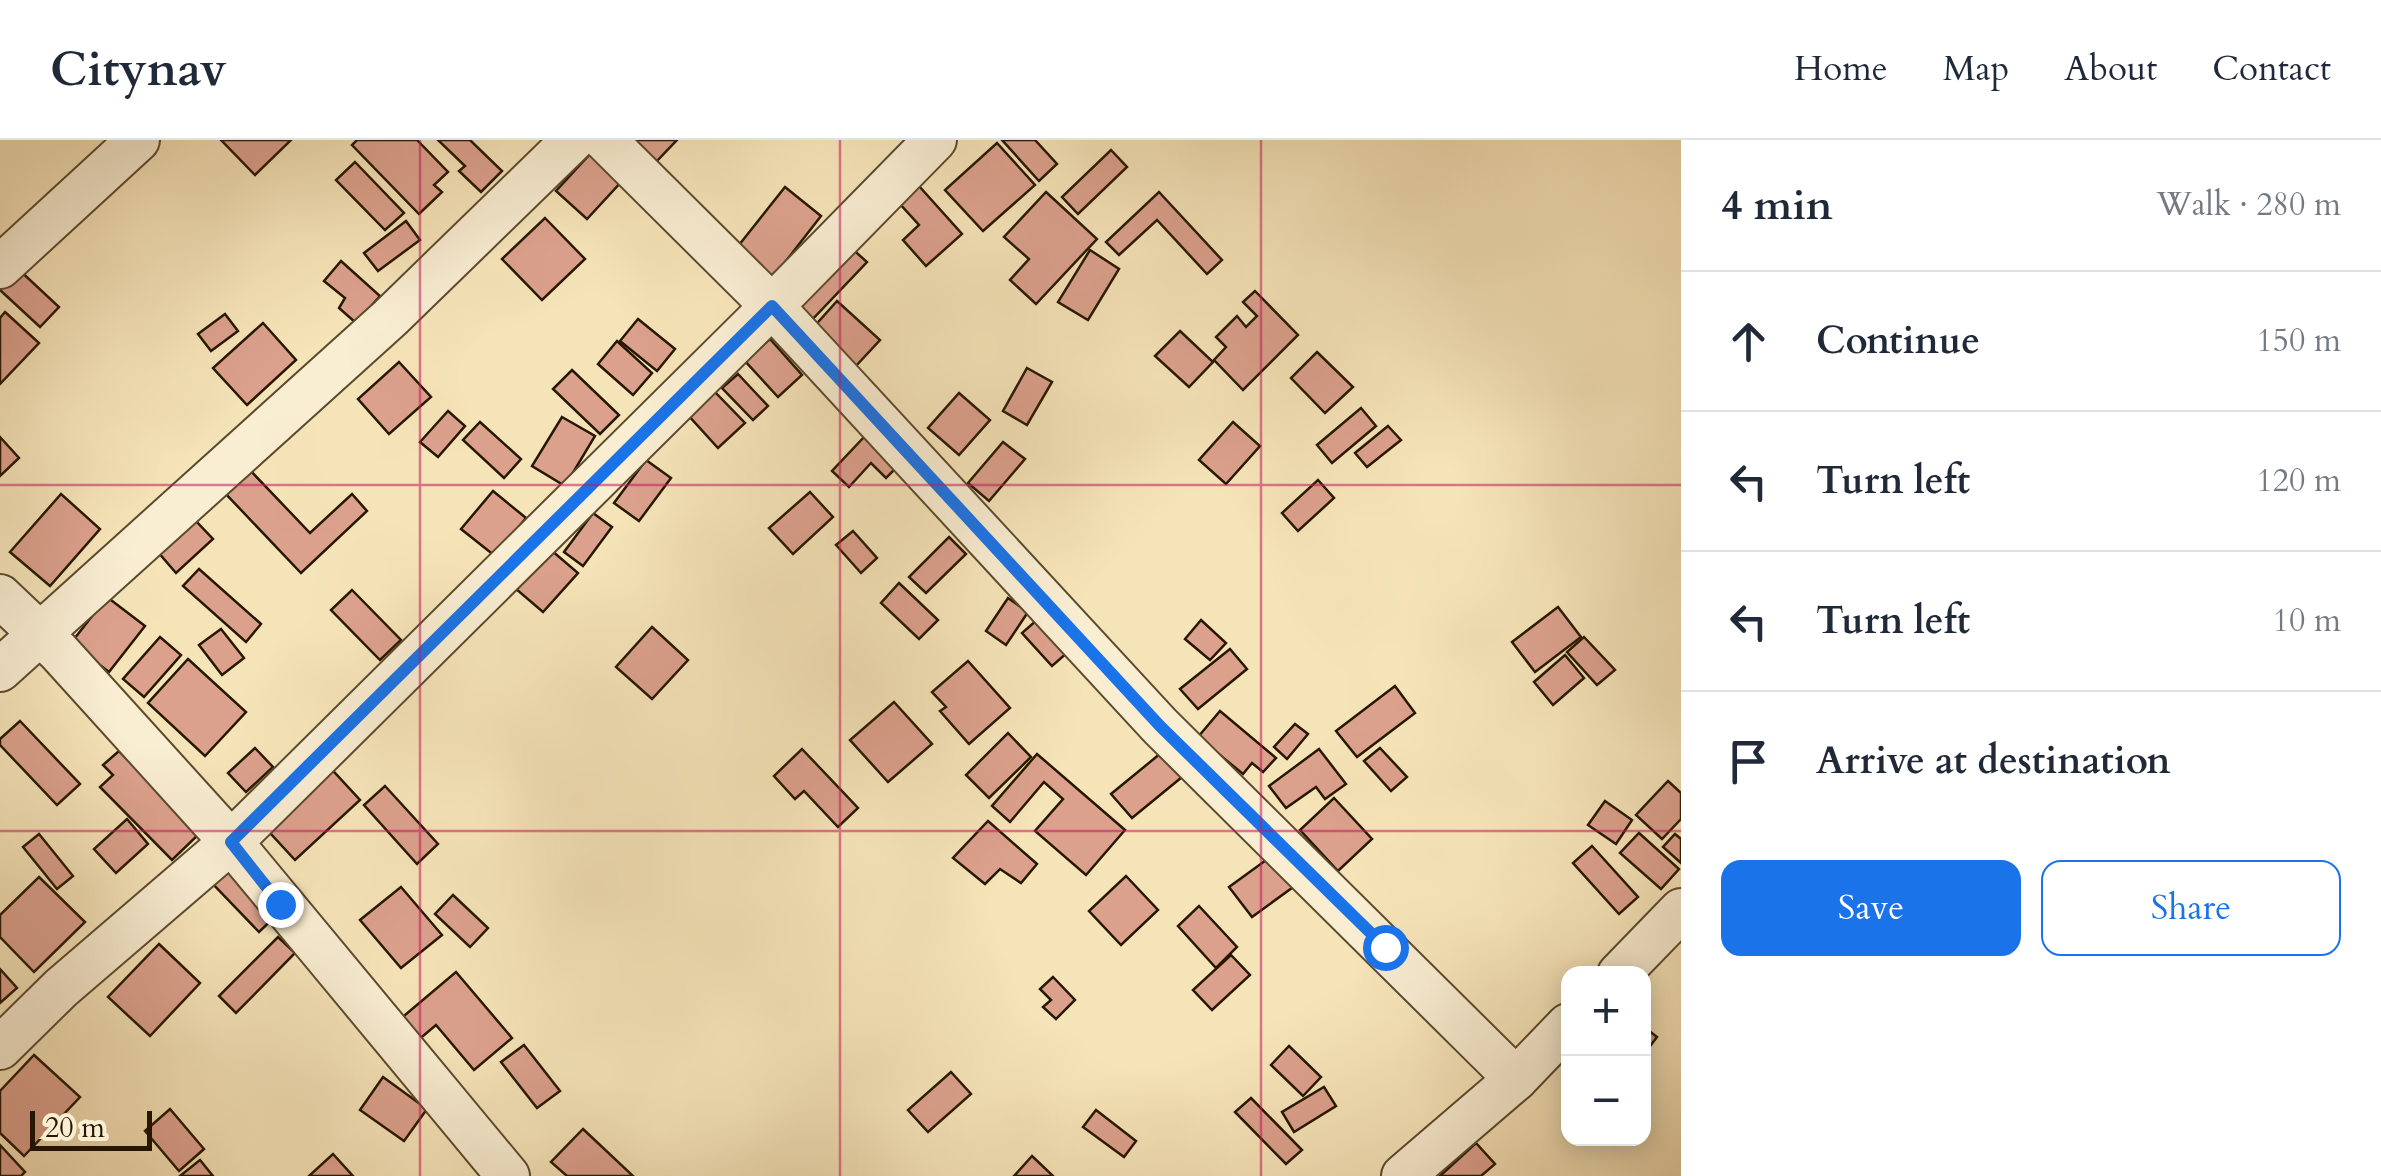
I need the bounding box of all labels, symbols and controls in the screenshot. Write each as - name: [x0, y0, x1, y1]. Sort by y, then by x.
- text: Citynav: [50, 37, 226, 102]
- text: Home: [1794, 45, 1888, 93]
- text: Map: [1943, 45, 2009, 93]
- text: About: [2064, 45, 2157, 93]
- text: Contact: [2212, 45, 2331, 93]
- text: 4 min: [1721, 177, 1833, 234]
- text: Walk · 280 m: [2156, 183, 2341, 227]
- icon: ahead: [1721, 314, 1776, 369]
- text: Continue: [1816, 315, 1980, 367]
- text: 150 m: [2256, 319, 2341, 363]
- icon: left: [1721, 454, 1776, 509]
- text: Turn left: [1816, 455, 1970, 507]
- text: 120 m: [2256, 459, 2341, 503]
- icon: left: [1721, 594, 1776, 649]
- text: Turn left: [1816, 595, 1970, 647]
- text: 10 m: [2273, 599, 2341, 643]
- icon: arrive: [1721, 734, 1776, 789]
- text: Arrive at destination: [1816, 735, 2171, 787]
- button: Save: [1721, 860, 2021, 956]
- button: Share: [2041, 860, 2341, 956]
- route end: [258, 882, 304, 928]
- route start: [1363, 925, 1409, 971]
- map controls: [1561, 966, 1651, 1146]
- button: +: [1561, 966, 1651, 1056]
- button: −: [1561, 1056, 1651, 1146]
- scale bar: [30, 1106, 152, 1150]
- text: 20 m: [45, 1109, 105, 1147]

